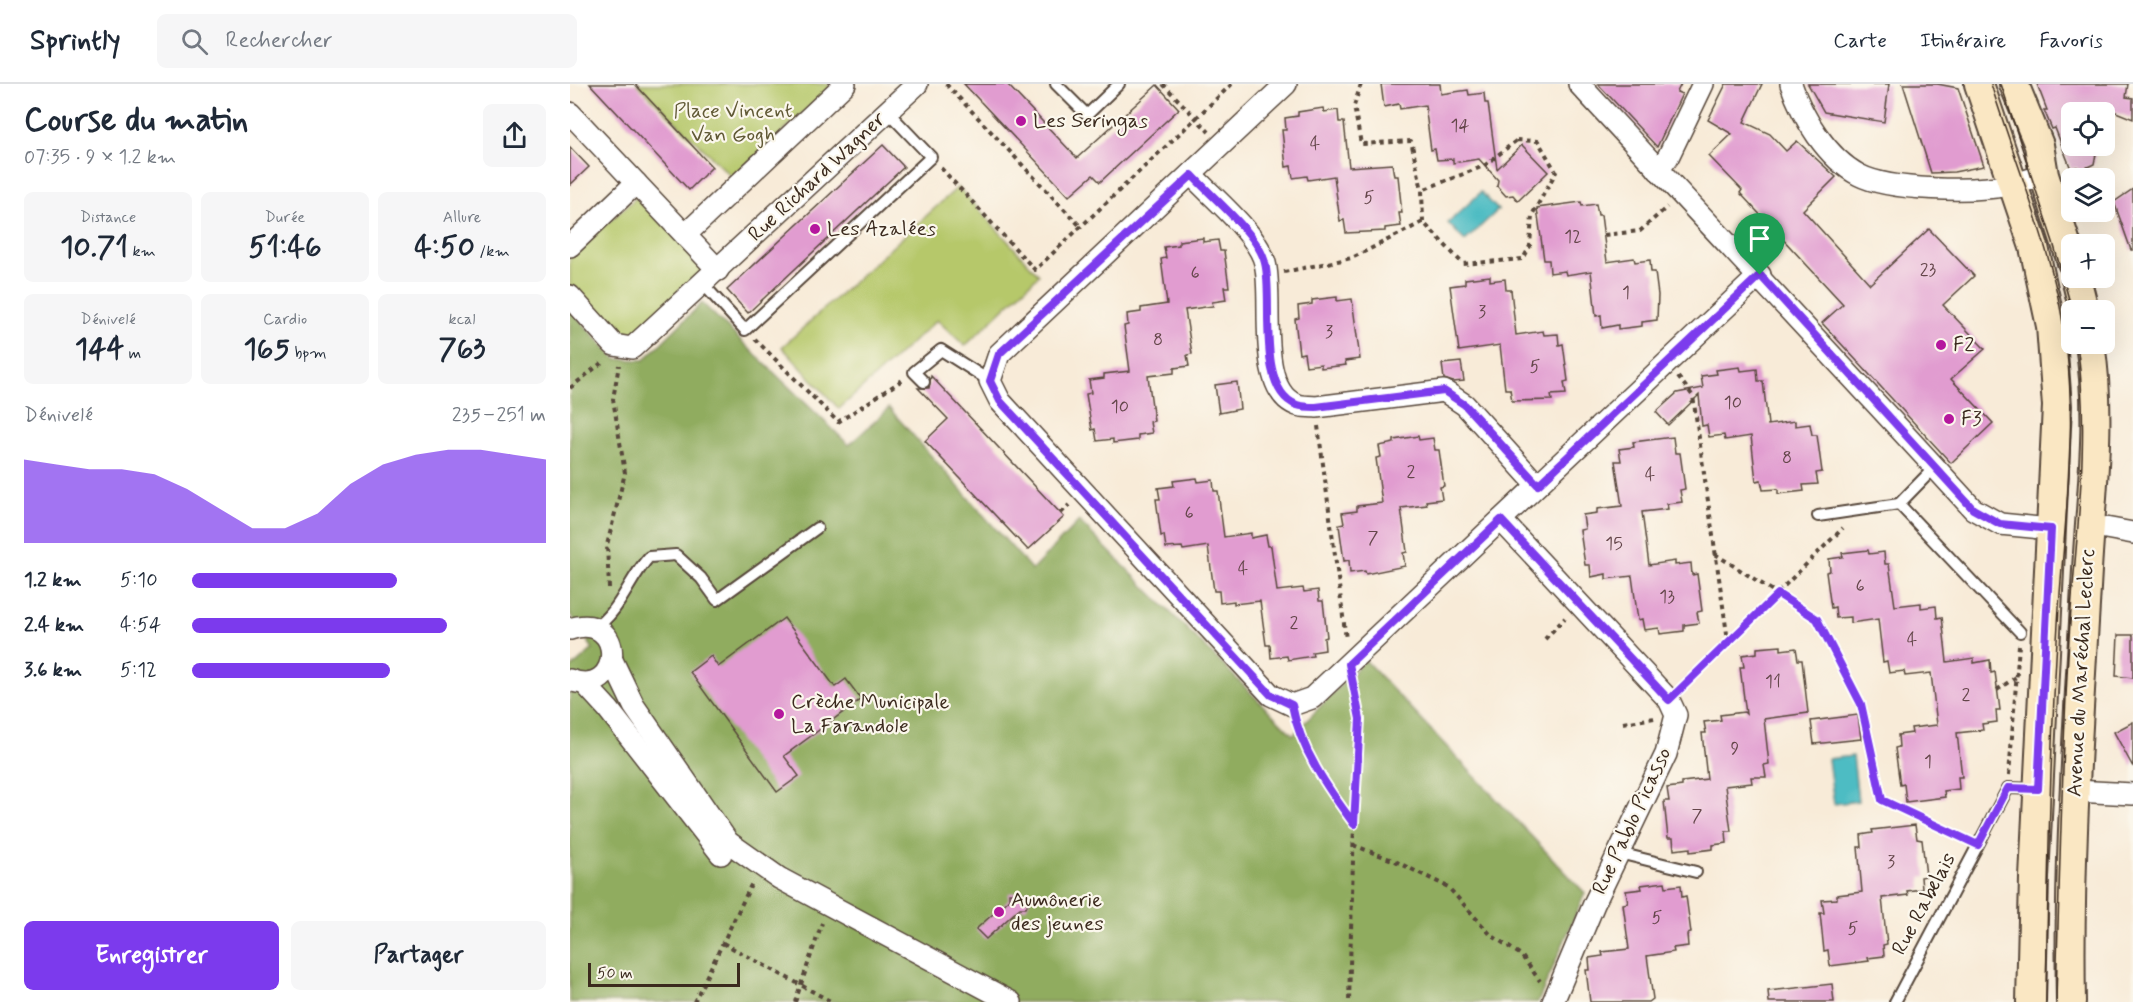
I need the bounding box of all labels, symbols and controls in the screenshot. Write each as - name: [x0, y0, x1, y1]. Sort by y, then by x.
- search box: [157, 14, 577, 68]
- text: Sprintly: [30, 23, 121, 60]
- icon: search: [178, 25, 211, 58]
- text: Rechercher: [226, 27, 333, 55]
- text: Carte: [1833, 27, 1887, 55]
- text: Itinéraire: [1920, 27, 2006, 55]
- text: Favoris: [2039, 27, 2103, 55]
- park label: Place Vincent Van Gogh: [673, 97, 793, 149]
- text: Course du matin: [24, 99, 248, 143]
- map controls: [2061, 102, 2115, 354]
- button: locate: [2061, 102, 2115, 156]
- button: share: [483, 104, 546, 167]
- street label: Rue Richard Wagner: [742, 106, 892, 248]
- place label: Les Seringas: [1033, 107, 1148, 136]
- marker: Les Seringas: [1014, 114, 1028, 128]
- house number: 14: [1451, 114, 1470, 138]
- house number: 4: [1310, 132, 1320, 156]
- text: 07:35 · 9 × 1.2 km: [24, 144, 176, 171]
- button: layers: [2061, 168, 2115, 222]
- house number: 5: [1364, 186, 1375, 210]
- text: Distance: [80, 207, 136, 228]
- text: Durée: [265, 207, 305, 228]
- text: Allure: [443, 207, 481, 228]
- pin: [1734, 213, 1785, 275]
- place label: Les Azalées: [827, 215, 936, 243]
- marker: Les Azalées: [808, 222, 822, 236]
- icon: arrive: [1743, 222, 1776, 255]
- house number: 12: [1564, 225, 1582, 249]
- text: 10.71: [60, 228, 128, 267]
- text: 51:46: [249, 228, 321, 267]
- text: 4:50: [414, 228, 475, 267]
- button: +: [2061, 234, 2115, 288]
- text: km: [128, 241, 156, 262]
- text: /km: [475, 241, 510, 262]
- house number: 23: [1920, 258, 1937, 282]
- house number: 6: [1190, 261, 1200, 285]
- house number: 1: [1622, 281, 1630, 305]
- house number: 3: [1478, 300, 1486, 324]
- button: −: [2061, 300, 2115, 354]
- text: Dénivelé: [80, 309, 136, 330]
- text: Cardio: [263, 309, 307, 330]
- text: kcal: [449, 309, 475, 330]
- house number: 3: [1325, 320, 1333, 344]
- house number: 8: [1153, 328, 1163, 352]
- text: 144: [75, 330, 124, 369]
- text: 165: [243, 330, 290, 369]
- text: 763: [438, 330, 486, 369]
- place label: F2: [1953, 331, 1974, 359]
- marker: F2: [1934, 338, 1948, 352]
- text: m: [124, 343, 141, 364]
- text: bpm: [290, 343, 327, 364]
- house number: 5: [1530, 355, 1541, 379]
- house number: 10: [1724, 391, 1742, 415]
- house number: 10: [1111, 395, 1129, 419]
- text: Dénivelé: [24, 402, 93, 429]
- text: 235–251 m: [452, 402, 546, 429]
- place label: F3: [1961, 405, 1982, 433]
- marker: F3: [1942, 412, 1956, 426]
- house number: 8: [1782, 446, 1792, 470]
- house number: 2: [1407, 460, 1416, 484]
- house number: 4: [1645, 463, 1655, 487]
- house number: 6: [1184, 501, 1194, 525]
- house number: 7: [1368, 526, 1379, 550]
- house number: 15: [1605, 532, 1623, 556]
- street label: Avenue du Maréchal Leclerc: [2061, 548, 2101, 798]
- house number: 4: [1238, 557, 1248, 581]
- text: 1.2 km: [24, 567, 81, 594]
- text: 5:10: [120, 567, 158, 594]
- house number: 6: [1855, 574, 1865, 598]
- house number: 13: [1659, 585, 1675, 609]
- house number: 2: [1290, 611, 1299, 635]
- text: 2.4 km: [24, 612, 84, 639]
- text: 4:54: [120, 612, 161, 639]
- house number: 4: [1907, 628, 1917, 652]
- text: 3.6 km: [24, 657, 82, 684]
- text: 5:12: [120, 657, 157, 684]
- house number: 11: [1765, 670, 1781, 694]
- house number: 2: [1962, 683, 1971, 707]
- place label: Crèche Municipale La Farandole: [791, 688, 949, 740]
- marker: Crèche Municipale La Farandole: [772, 707, 786, 721]
- house number: 9: [1731, 737, 1740, 761]
- street label: Rue Pablo Picasso: [1586, 743, 1678, 899]
- house number: 1: [1924, 750, 1932, 774]
- house number: 7: [1692, 804, 1703, 828]
- street label: Rue Rabelais: [1885, 848, 1963, 960]
- house number: 3: [1887, 850, 1895, 874]
- place label: Aumônerie des jeunes: [1011, 886, 1104, 938]
- marker: Aumônerie des jeunes: [992, 905, 1006, 919]
- house number: 5: [1652, 906, 1663, 930]
- house number: 5: [1848, 917, 1859, 941]
- button: Enregistrer: [24, 921, 279, 990]
- button: Partager: [291, 921, 546, 990]
- scale bar: [588, 960, 740, 988]
- text: 50 m: [597, 963, 633, 984]

